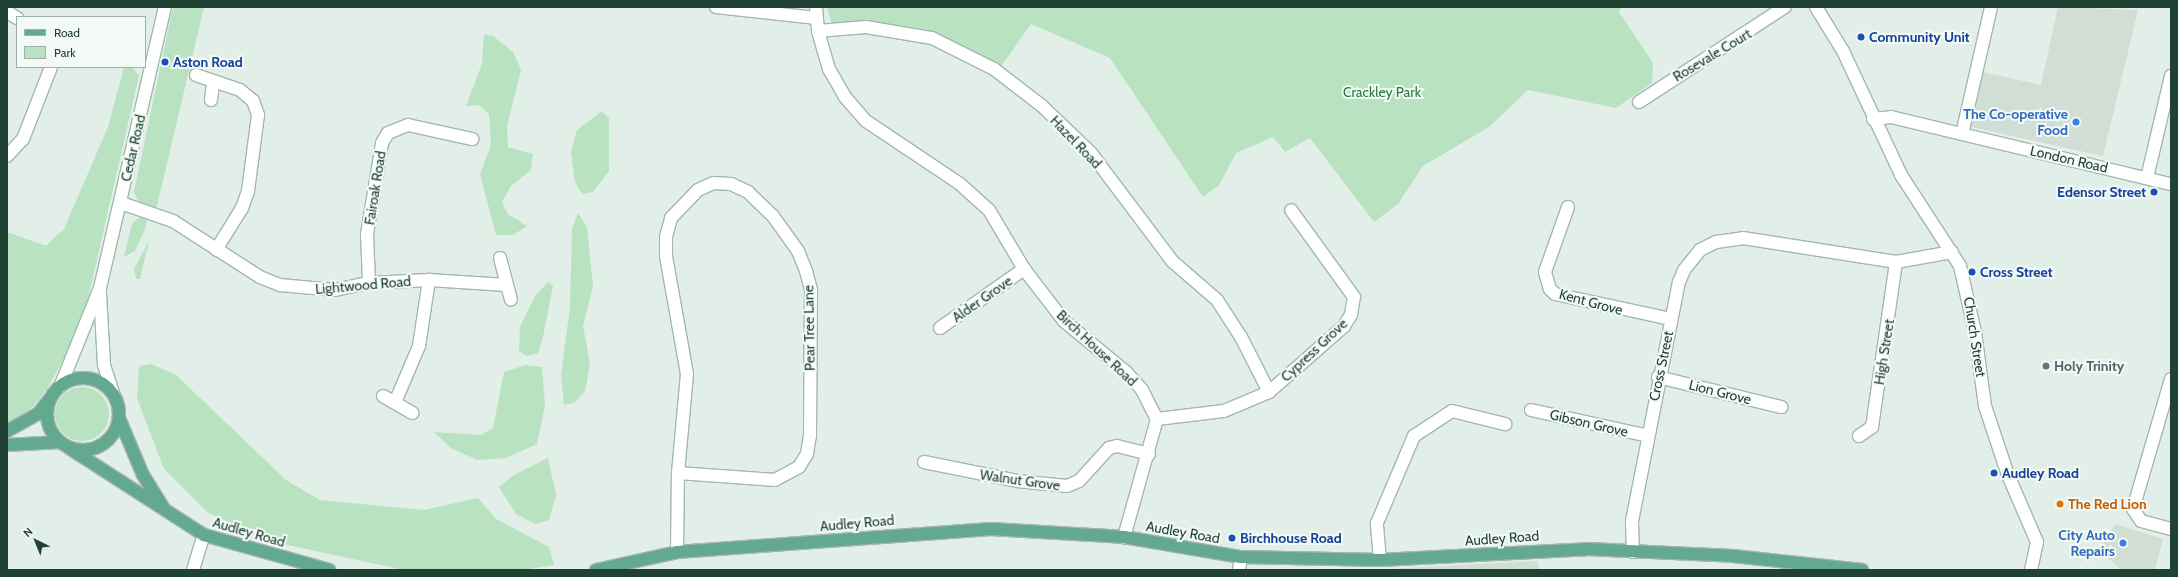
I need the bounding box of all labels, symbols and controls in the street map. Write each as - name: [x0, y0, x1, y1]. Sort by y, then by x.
- legend: [16, 16, 146, 68]
- text: Road: [54, 25, 80, 40]
- street label: Rosevale Court: [1670, 25, 1754, 85]
- place label: Community Unit: [1869, 29, 1970, 45]
- marker: Community Unit: [1856, 32, 1866, 42]
- text: Park: [54, 45, 76, 60]
- place label: Aston Road: [173, 54, 243, 70]
- marker: Aston Road: [160, 57, 170, 67]
- park label: Crackley Park: [1343, 84, 1421, 100]
- place label: The Co-operative Food: [1963, 106, 2068, 138]
- street label: Hazel Road: [1047, 112, 1105, 172]
- street label: Cedar Road: [117, 113, 149, 183]
- marker: The Co-operative Food: [2071, 117, 2081, 127]
- street label: London Road: [2029, 142, 2109, 176]
- street label: Fairoak Road: [361, 150, 389, 226]
- place label: Edensor Street: [2057, 184, 2146, 200]
- marker: Edensor Street: [2149, 187, 2159, 197]
- place label: Cross Street: [1980, 264, 2052, 280]
- marker: Cross Street: [1967, 267, 1977, 277]
- street label: Lightwood Road: [314, 272, 412, 298]
- street label: Alder Grove: [949, 272, 1015, 326]
- street label: Pear Tree Lane: [800, 285, 818, 371]
- street label: Kent Grove: [1557, 285, 1625, 319]
- street label: Church Street: [1960, 296, 1990, 378]
- street label: Birch House Road: [1053, 306, 1141, 390]
- street label: Cypress Grove: [1277, 315, 1351, 385]
- street label: High Street: [1871, 318, 1897, 386]
- street label: Cross Street: [1645, 329, 1677, 403]
- place label: Holy Trinity: [2054, 358, 2124, 374]
- marker: Holy Trinity: [2041, 361, 2051, 371]
- street label: Lion Grove: [1687, 376, 1753, 408]
- street label: Gibson Grove: [1548, 406, 1630, 440]
- place label: Audley Road: [2002, 465, 2079, 481]
- street label: Walnut Grove: [979, 466, 1061, 494]
- marker: Audley Road: [1989, 468, 1999, 478]
- place label: The Red Lion: [2068, 496, 2147, 512]
- marker: The Red Lion: [2055, 499, 2065, 509]
- street label: Audley Road: [819, 511, 895, 535]
- street label: Audley Road: [211, 514, 287, 550]
- street label: Audley Road: [1145, 517, 1221, 547]
- north arrow: [16, 521, 56, 561]
- text: N: [20, 524, 35, 540]
- street label: Audley Road: [1464, 527, 1540, 549]
- place label: City Auto Repairs: [2058, 527, 2115, 560]
- place label: Birchhouse Road: [1240, 530, 1342, 546]
- marker: Birchhouse Road: [1227, 533, 1237, 543]
- marker: City Auto Repairs: [2118, 538, 2128, 548]

